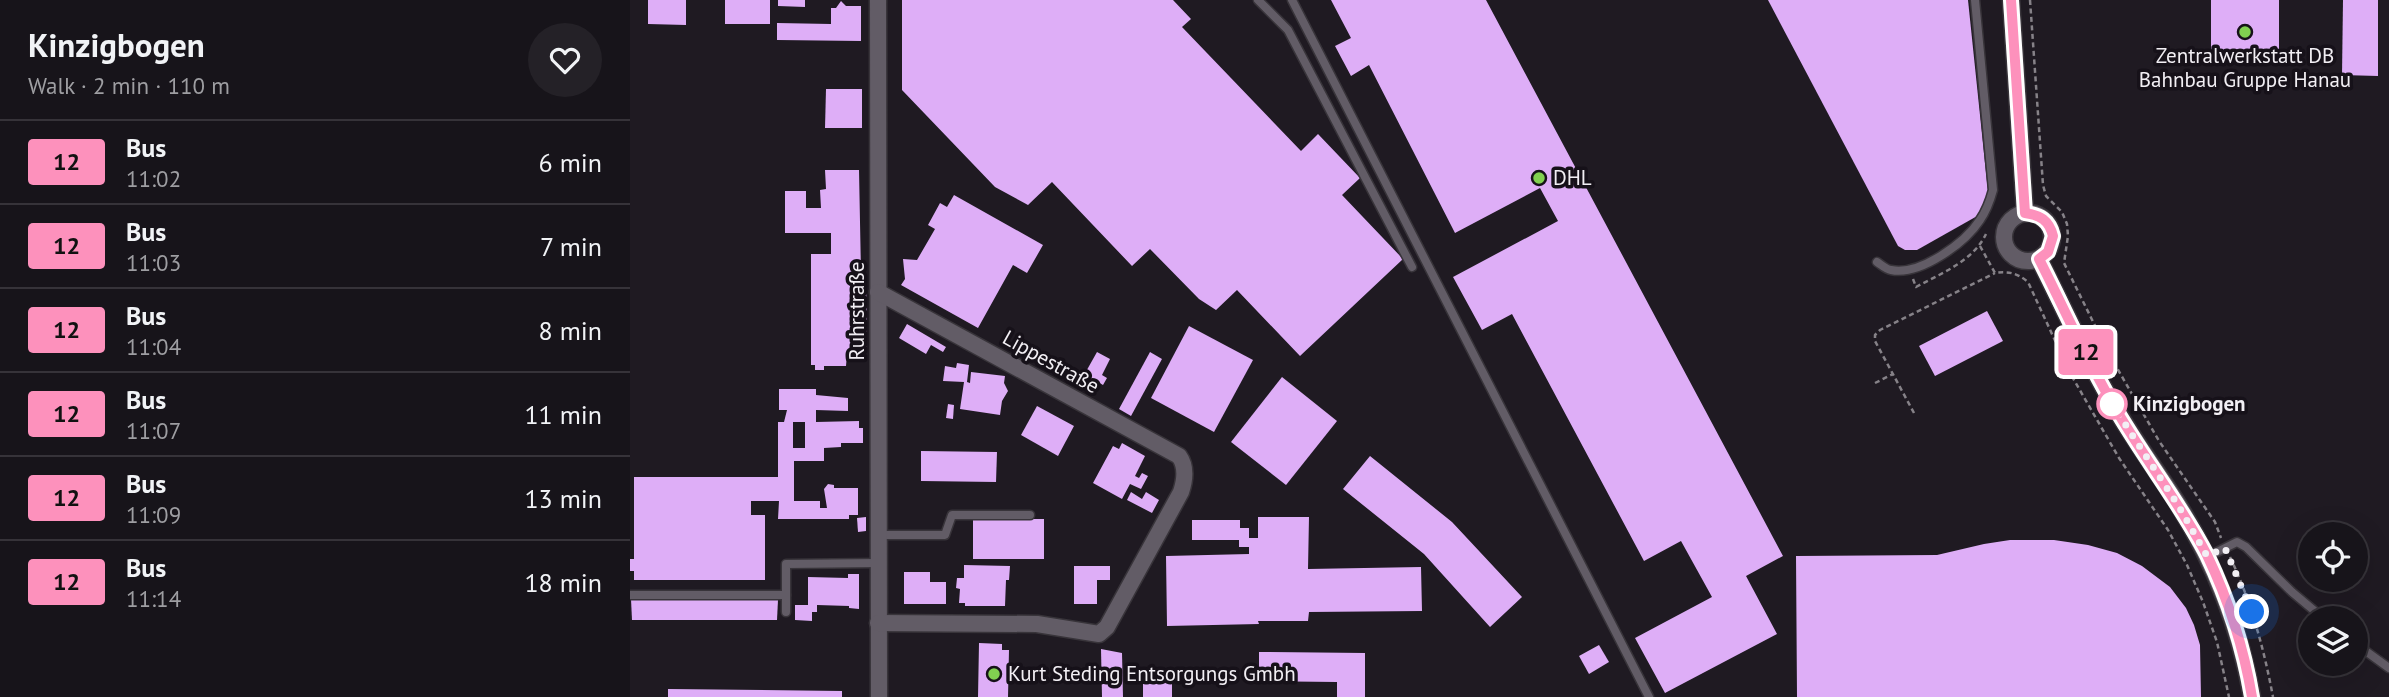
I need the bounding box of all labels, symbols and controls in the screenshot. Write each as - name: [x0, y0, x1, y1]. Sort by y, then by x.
- text: Kinzigbogen: [28, 23, 205, 66]
- button: heart: [528, 23, 602, 97]
- marker: Zentralwerkstatt DB Bahnbau Gruppe Hanau: [2237, 24, 2253, 40]
- place label: Zentralwerkstatt DB Bahnbau Gruppe Hanau: [2139, 42, 2351, 93]
- text: Walk · 2 min · 110 m: [28, 71, 230, 100]
- text: Bus: [126, 131, 166, 164]
- text: 12: [53, 146, 80, 177]
- text: 6 min: [539, 146, 602, 179]
- text: 11:02: [126, 164, 181, 193]
- place label: DHL: [1553, 164, 1592, 191]
- marker: DHL: [1531, 170, 1547, 186]
- text: Bus: [126, 215, 166, 248]
- text: 12: [53, 230, 80, 261]
- text: 7 min: [540, 230, 602, 263]
- text: 11:03: [126, 248, 181, 277]
- street label: Ruhrstraße: [843, 262, 870, 360]
- text: Bus: [126, 299, 166, 332]
- text: 12: [53, 314, 80, 345]
- text: 8 min: [539, 314, 602, 347]
- street label: Lippestraße: [998, 324, 1104, 399]
- line badge: 12: [2054, 329, 2118, 375]
- text: 11:04: [126, 332, 181, 361]
- text: 12: [2072, 336, 2100, 367]
- text: Bus: [126, 383, 166, 416]
- marker: Kinzigbogen: [2097, 389, 2127, 419]
- place label: Kinzigbogen: [2133, 390, 2246, 417]
- text: 12: [53, 398, 80, 429]
- text: 11 min: [524, 398, 602, 431]
- text: 11:07: [126, 416, 181, 445]
- text: Bus: [126, 467, 166, 500]
- text: 12: [53, 482, 80, 513]
- text: 13 min: [524, 482, 602, 515]
- text: 11:09: [126, 500, 181, 529]
- map controls: [2298, 522, 2368, 676]
- button: locate: [2298, 522, 2368, 592]
- text: Bus: [126, 551, 166, 584]
- text: 12: [53, 566, 80, 597]
- text: 18 min: [524, 566, 602, 599]
- text: 11:14: [126, 584, 181, 613]
- your location: [2234, 594, 2269, 629]
- button: layers: [2298, 606, 2368, 676]
- place label: Kurt Steding Entsorgungs Gmbh: [1008, 660, 1296, 687]
- marker: Kurt Steding Entsorgungs Gmbh: [986, 666, 1002, 682]

